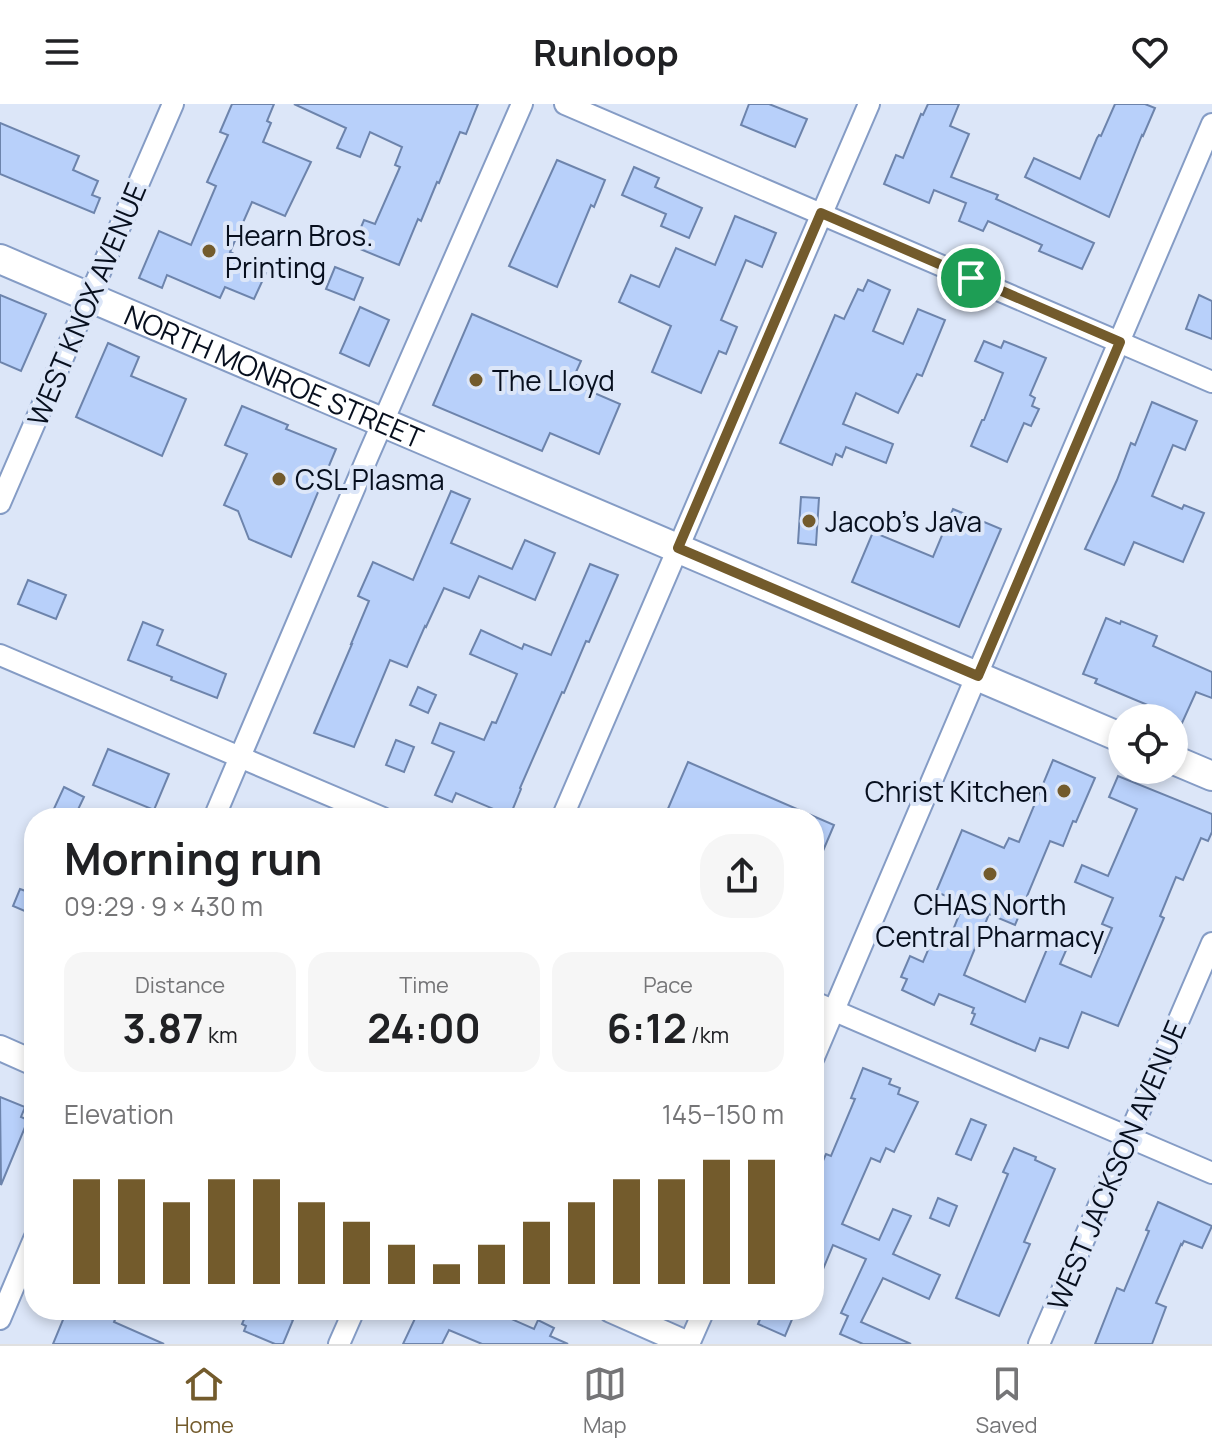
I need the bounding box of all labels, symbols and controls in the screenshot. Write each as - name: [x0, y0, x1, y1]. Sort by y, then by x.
- text: Runloop: [533, 28, 679, 77]
- icon: menu: [40, 30, 84, 74]
- icon: heart: [1128, 30, 1172, 74]
- street label: WEST KNOX AVENUE: [18, 177, 154, 431]
- place label: Hearn Bros. Printing: [225, 216, 373, 286]
- marker: Hearn Bros. Printing: [200, 242, 218, 260]
- pin: [937, 244, 1005, 312]
- icon: arrive: [949, 256, 993, 300]
- street label: NORTH MONROE STREET: [119, 295, 430, 457]
- place label: The Lloyd: [492, 361, 615, 399]
- marker: The Lloyd: [467, 371, 485, 389]
- place label: CSL Plasma: [295, 460, 445, 498]
- marker: CSL Plasma: [270, 470, 288, 488]
- place label: Jacob's Java: [825, 502, 982, 540]
- marker: Jacob's Java: [800, 512, 818, 530]
- map controls: [1108, 704, 1188, 784]
- button: locate: [1108, 704, 1188, 784]
- place label: Christ Kitchen: [865, 772, 1048, 810]
- marker: Christ Kitchen: [1055, 782, 1073, 800]
- text: Morning run: [64, 828, 322, 888]
- button: share: [700, 834, 784, 918]
- marker: CHAS North Central Pharmacy: [981, 865, 999, 883]
- place label: CHAS North Central Pharmacy: [875, 885, 1105, 955]
- text: 09:29 · 9 × 430 m: [64, 888, 263, 924]
- text: Distance: [135, 970, 225, 1000]
- text: Time: [399, 970, 449, 1000]
- text: Pace: [643, 970, 693, 1000]
- text: 3.87: [122, 1000, 204, 1055]
- text: 24:00: [367, 1000, 481, 1055]
- text: 6:12: [607, 1000, 687, 1055]
- street label: WEST JACKSON AVENUE: [1038, 1014, 1194, 1316]
- text: km: [204, 1020, 238, 1050]
- text: /km: [687, 1020, 729, 1050]
- text: Elevation: [64, 1096, 174, 1132]
- text: 145–150 m: [662, 1096, 784, 1132]
- tab: Home: [174, 1362, 234, 1440]
- tab: Map: [583, 1362, 627, 1440]
- tab: Saved: [976, 1362, 1038, 1440]

